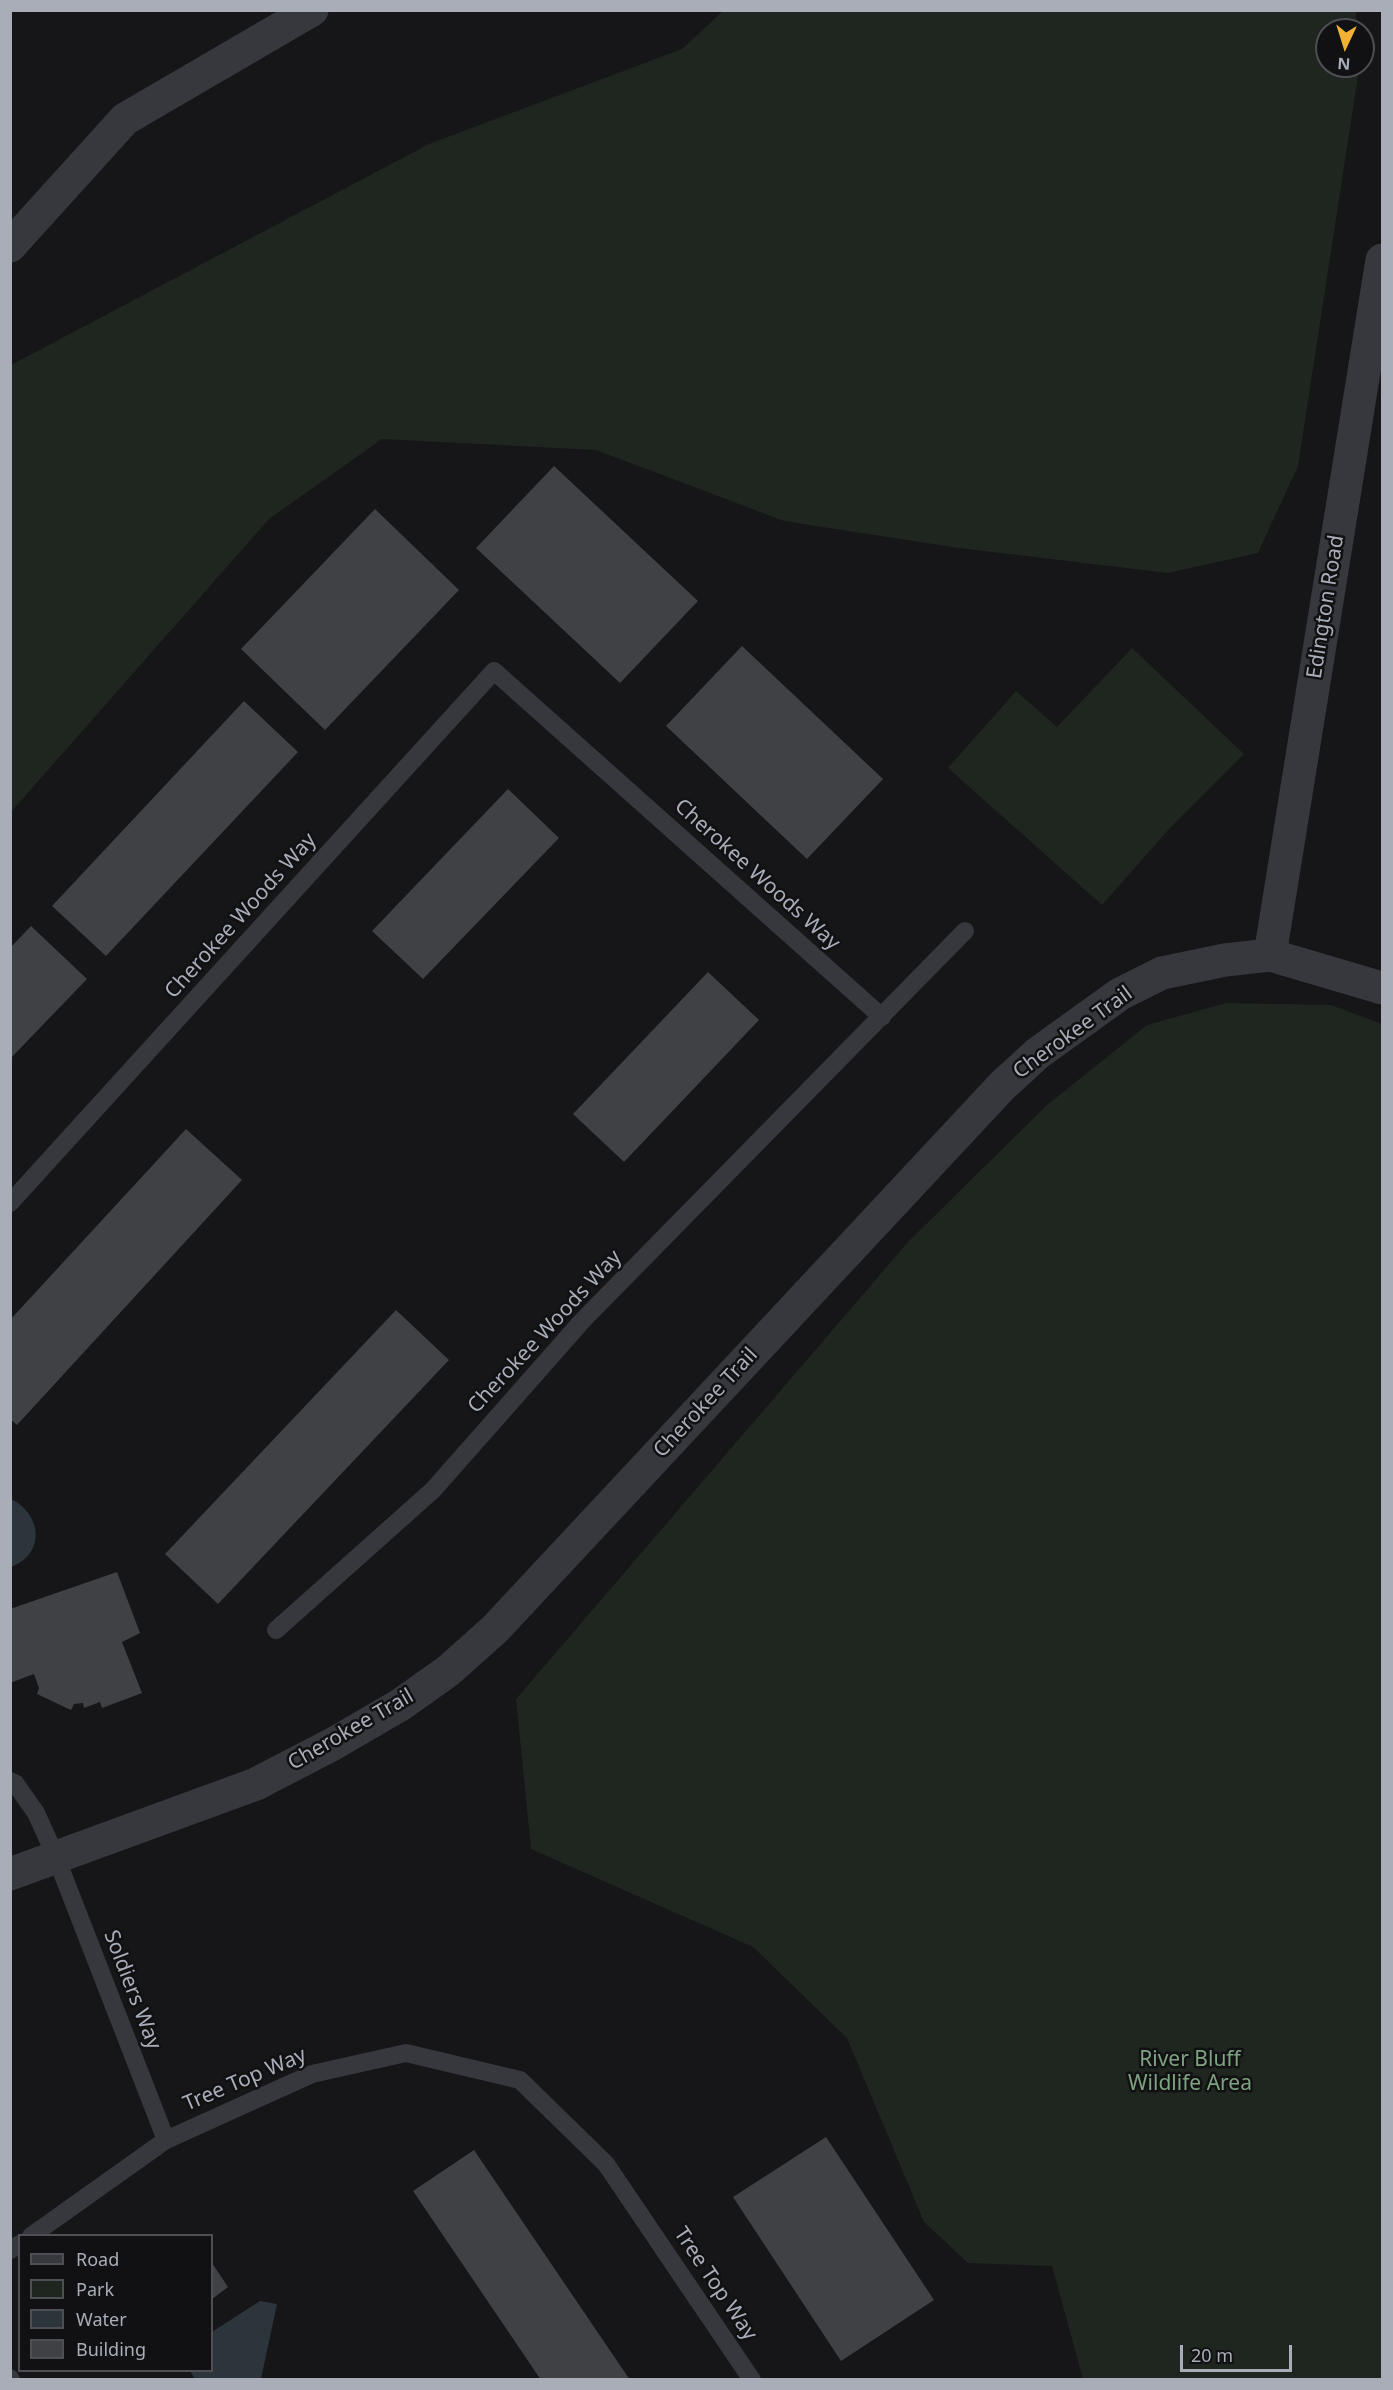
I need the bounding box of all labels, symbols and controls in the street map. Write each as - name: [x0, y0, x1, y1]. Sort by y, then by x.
- north arrow: [1315, 18, 1375, 78]
- text: N: [1337, 53, 1351, 75]
- street label: Edington Road: [1302, 533, 1350, 681]
- street label: Cherokee Woods Way: [669, 794, 845, 956]
- street label: Cherokee Woods Way: [160, 828, 322, 1004]
- street label: Cherokee Trail: [1009, 981, 1137, 1085]
- street label: Cherokee Woods Way: [463, 1245, 627, 1419]
- street label: Cherokee Trail: [649, 1343, 763, 1463]
- street label: Cherokee Trail: [284, 1684, 418, 1776]
- street label: Soldiers Way: [98, 1927, 166, 2053]
- street label: Tree Top Way: [180, 2043, 310, 2117]
- park label: River Bluff Wildlife Area: [1128, 2047, 1252, 2097]
- street label: Tree Top Way: [668, 2223, 762, 2345]
- legend: [18, 2234, 213, 2372]
- text: Road: [76, 2247, 119, 2271]
- text: Park: [76, 2277, 114, 2301]
- text: Water: [76, 2307, 127, 2331]
- scale bar: [1183, 2333, 1296, 2371]
- text: Building: [76, 2337, 146, 2361]
- text: 20 m: [1191, 2343, 1233, 2367]

